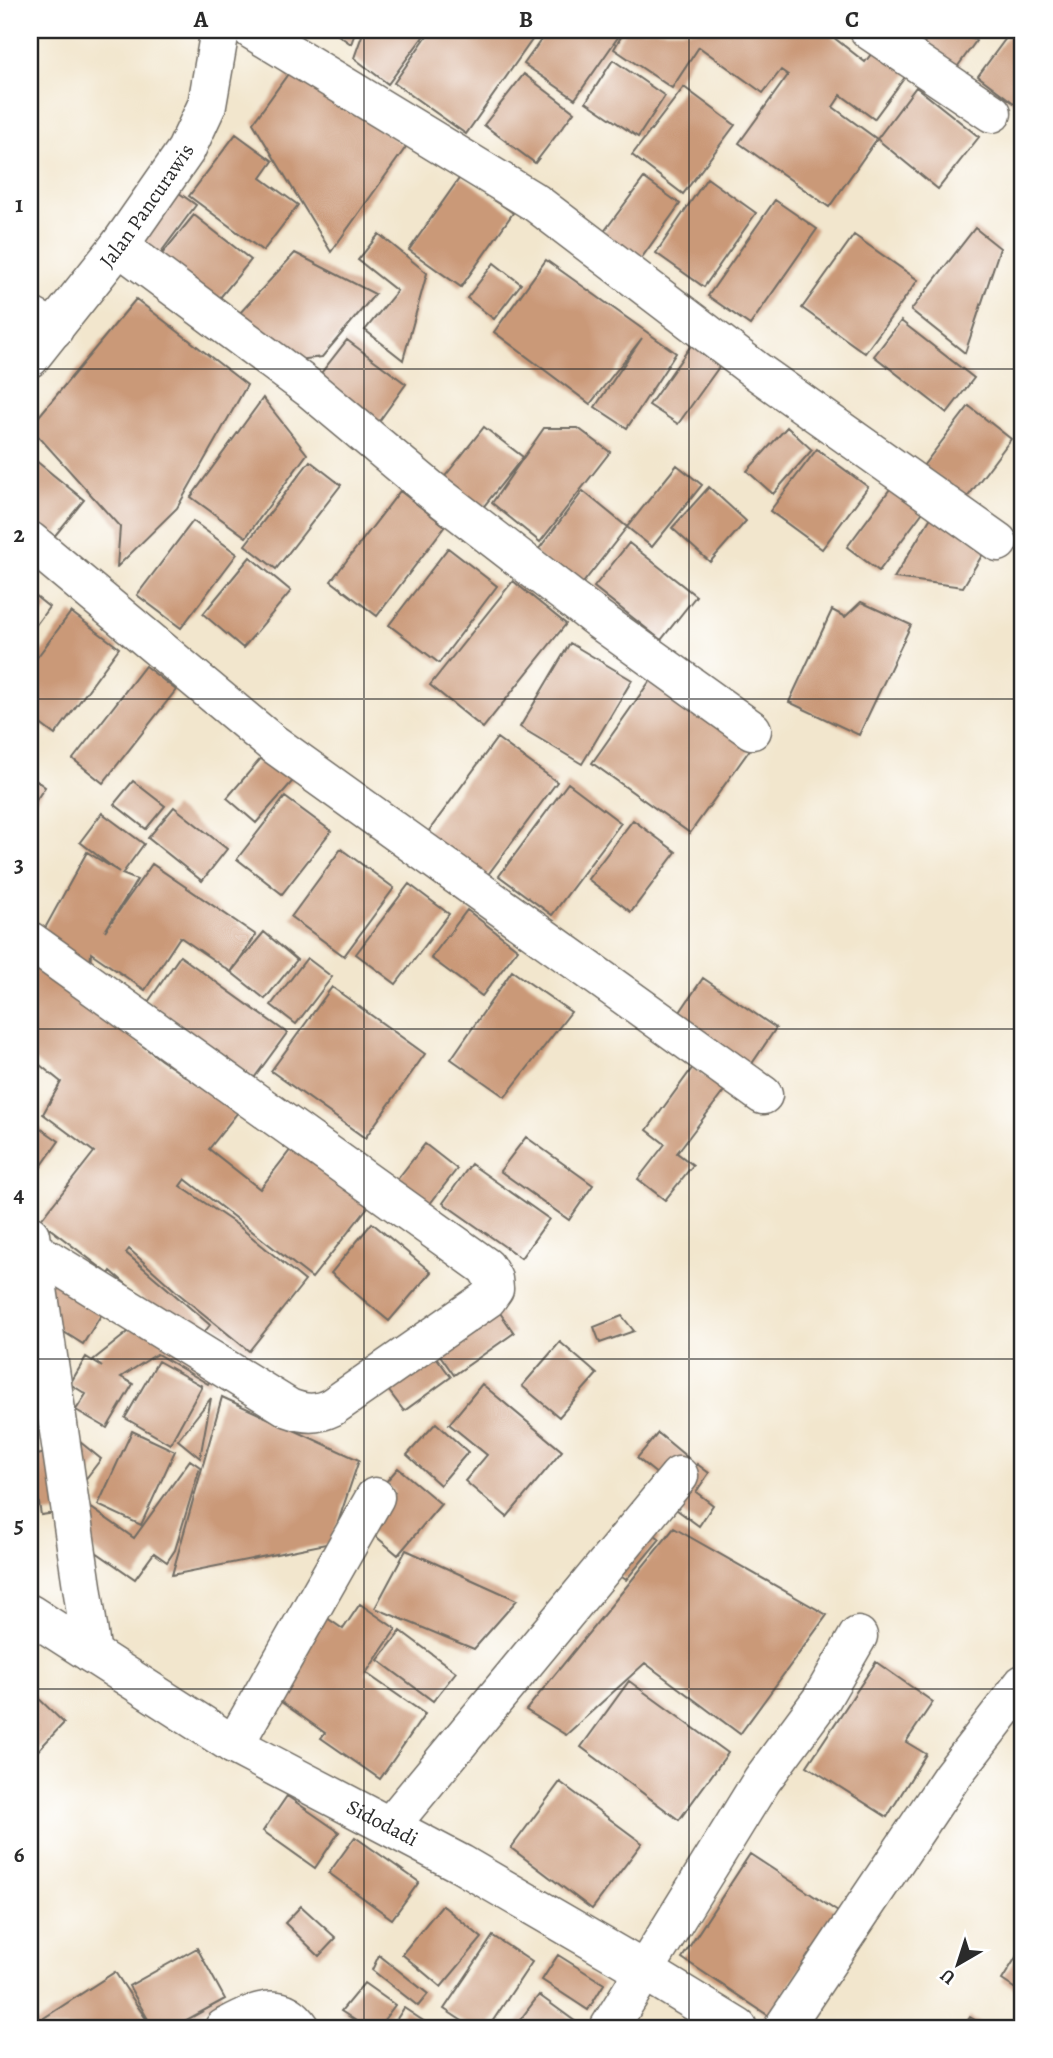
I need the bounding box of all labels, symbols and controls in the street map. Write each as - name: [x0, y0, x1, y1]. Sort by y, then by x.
- text: A: [193, 4, 209, 35]
- text: B: [519, 4, 533, 35]
- text: C: [845, 4, 859, 35]
- street label: Jalan Pancurawis: [93, 140, 201, 273]
- text: 1: [15, 189, 23, 220]
- text: 2: [13, 519, 25, 550]
- text: 3: [14, 849, 24, 880]
- text: 4: [14, 1179, 25, 1210]
- text: 5: [14, 1509, 24, 1540]
- street label: Sidodadi: [342, 1793, 423, 1853]
- text: 6: [14, 1839, 25, 1870]
- north arrow: [923, 1928, 993, 1998]
- text: U: [934, 1962, 961, 1990]

